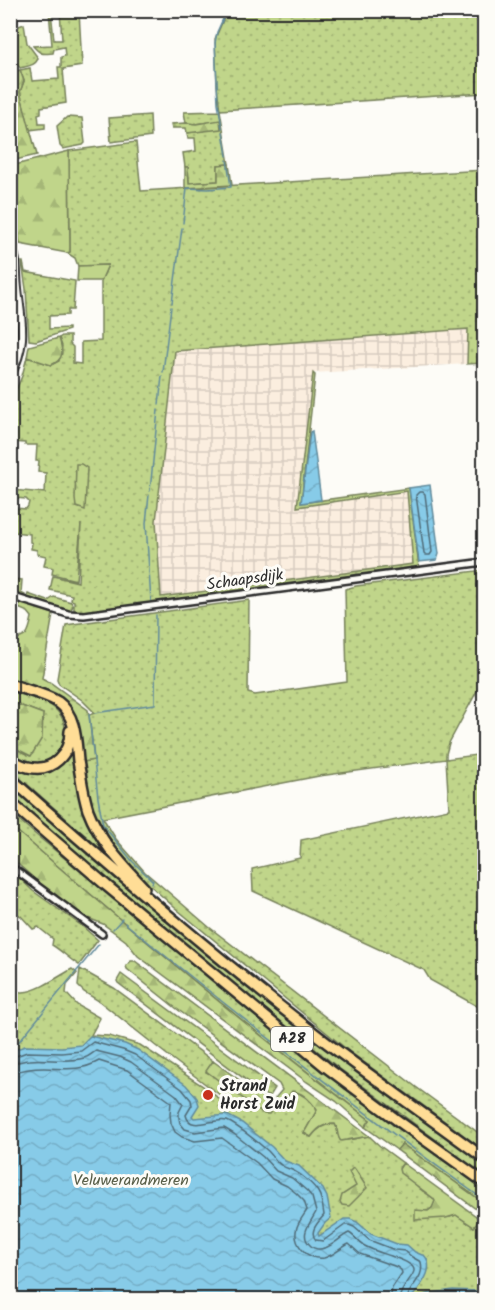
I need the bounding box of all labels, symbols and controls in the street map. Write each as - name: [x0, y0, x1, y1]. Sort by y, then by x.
- street label: Schaapsdijk: [205, 562, 285, 598]
- road number: A28: [271, 1027, 313, 1051]
- place label: Strand Horst Zuid: [220, 1074, 296, 1117]
- marker: Strand Horst Zuid: [201, 1088, 215, 1102]
- park label: Veluwerandmeren: [73, 1168, 189, 1193]

